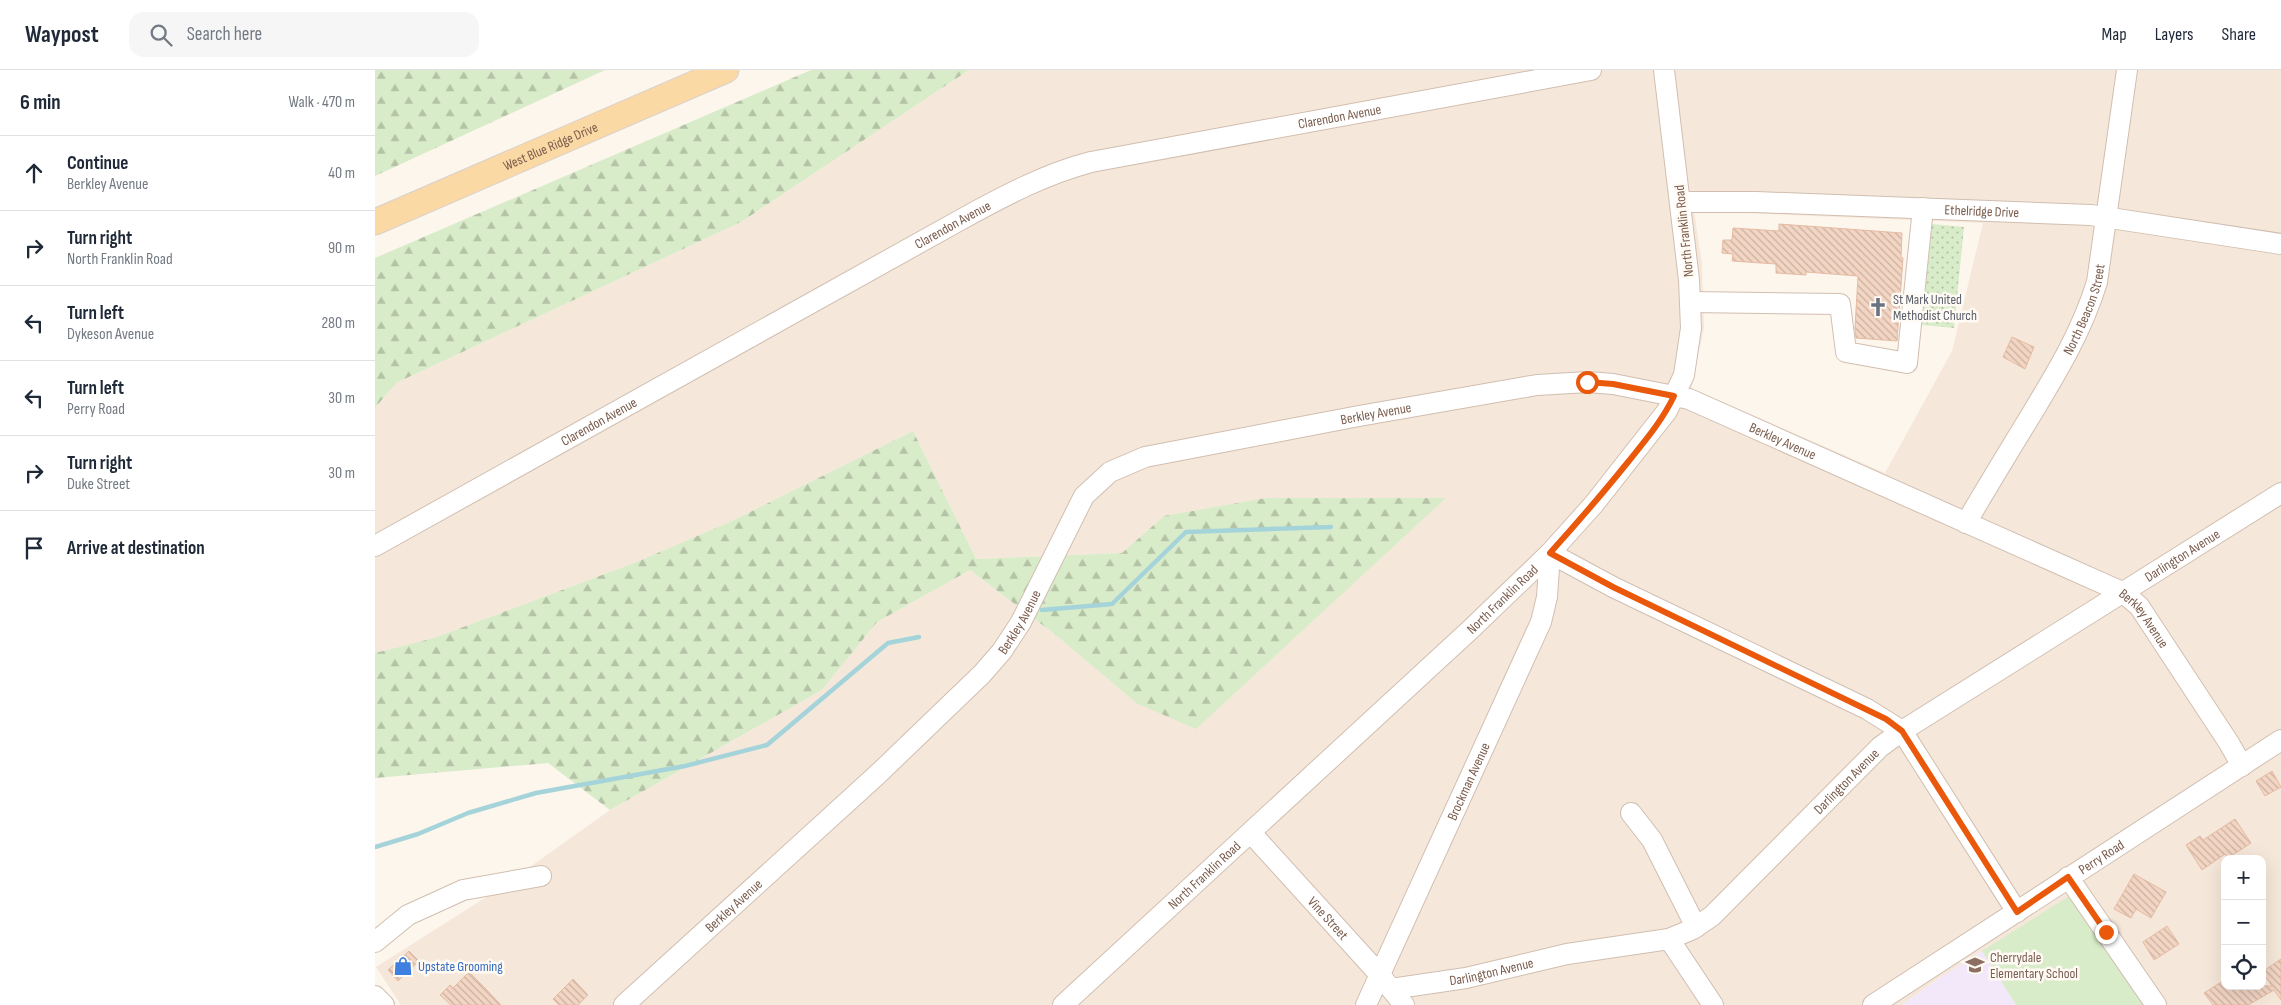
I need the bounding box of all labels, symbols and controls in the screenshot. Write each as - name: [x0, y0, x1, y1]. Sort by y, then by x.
- search box: [129, 12, 479, 57]
- text: Waypost: [25, 20, 99, 49]
- icon: search: [147, 21, 175, 49]
- text: Search here: [187, 23, 262, 46]
- text: Map: [2102, 24, 2127, 45]
- text: Layers: [2155, 24, 2194, 45]
- text: Share: [2222, 24, 2256, 45]
- text: 6 min: [20, 90, 61, 115]
- text: Walk · 470 m: [289, 93, 355, 112]
- street label: Clarendon Avenue: [1296, 100, 1383, 132]
- street label: West Blue Ridge Drive: [500, 118, 600, 174]
- text: Continue: [67, 152, 128, 175]
- icon: ahead: [20, 159, 48, 187]
- text: 40 m: [328, 164, 355, 183]
- text: Berkley Avenue: [67, 175, 148, 194]
- street label: North Franklin Road: [1671, 184, 1697, 278]
- street label: Clarendon Avenue: [911, 197, 994, 252]
- street label: Ethelridge Drive: [1944, 201, 2019, 221]
- text: Turn right: [67, 227, 132, 250]
- icon: right: [20, 234, 48, 262]
- text: 90 m: [328, 239, 355, 258]
- text: North Franklin Road: [67, 250, 173, 269]
- street label: North Beacon Street: [2059, 263, 2108, 358]
- place label: St Mark United Methodist Church: [1893, 291, 1977, 324]
- church icon: St Mark United Methodist Church: [1867, 296, 1889, 318]
- text: Turn left: [67, 302, 124, 325]
- icon: left: [20, 309, 48, 337]
- text: 280 m: [321, 314, 355, 333]
- text: Dykeson Avenue: [67, 325, 154, 344]
- route start: [1576, 371, 1599, 394]
- text: Turn left: [67, 377, 124, 400]
- icon: left: [20, 384, 48, 412]
- text: 30 m: [328, 389, 355, 408]
- street label: Clarendon Avenue: [558, 393, 640, 449]
- street label: Berkley Avenue: [1339, 399, 1412, 428]
- text: Perry Road: [67, 400, 125, 419]
- street label: Berkley Avenue: [1747, 419, 1819, 463]
- text: Turn right: [67, 452, 132, 475]
- icon: right: [20, 459, 48, 487]
- text: 30 m: [328, 464, 355, 483]
- text: Duke Street: [67, 475, 130, 494]
- street label: Darlington Avenue: [2141, 525, 2223, 585]
- icon: arrive: [20, 534, 48, 562]
- text: Arrive at destination: [67, 537, 205, 560]
- street label: North Franklin Road: [1463, 561, 1541, 637]
- street label: Berkley Avenue: [2116, 585, 2173, 651]
- street label: Berkley Avenue: [994, 587, 1044, 657]
- street label: Brockman Avenue: [1443, 740, 1493, 823]
- street label: Darlington Avenue: [1810, 745, 1882, 817]
- street label: Perry Road: [2075, 836, 2127, 878]
- street label: North Franklin Road: [1164, 837, 1244, 913]
- map controls: [2221, 855, 2266, 990]
- button: +: [2221, 855, 2266, 900]
- street label: Berkley Avenue: [701, 875, 766, 936]
- street label: Vine Street: [1304, 893, 1352, 943]
- button: −: [2221, 900, 2266, 945]
- route end: [2095, 921, 2118, 944]
- button: locate: [2221, 945, 2266, 990]
- place label: Cherrydale Elementary School: [1990, 949, 2078, 982]
- street label: Darlington Avenue: [1448, 954, 1535, 989]
- school or university icon: Cherrydale Elementary School: [1964, 954, 1986, 976]
- shop icon: Upstate Grooming: [392, 955, 414, 977]
- place label: Upstate Grooming: [418, 958, 503, 975]

